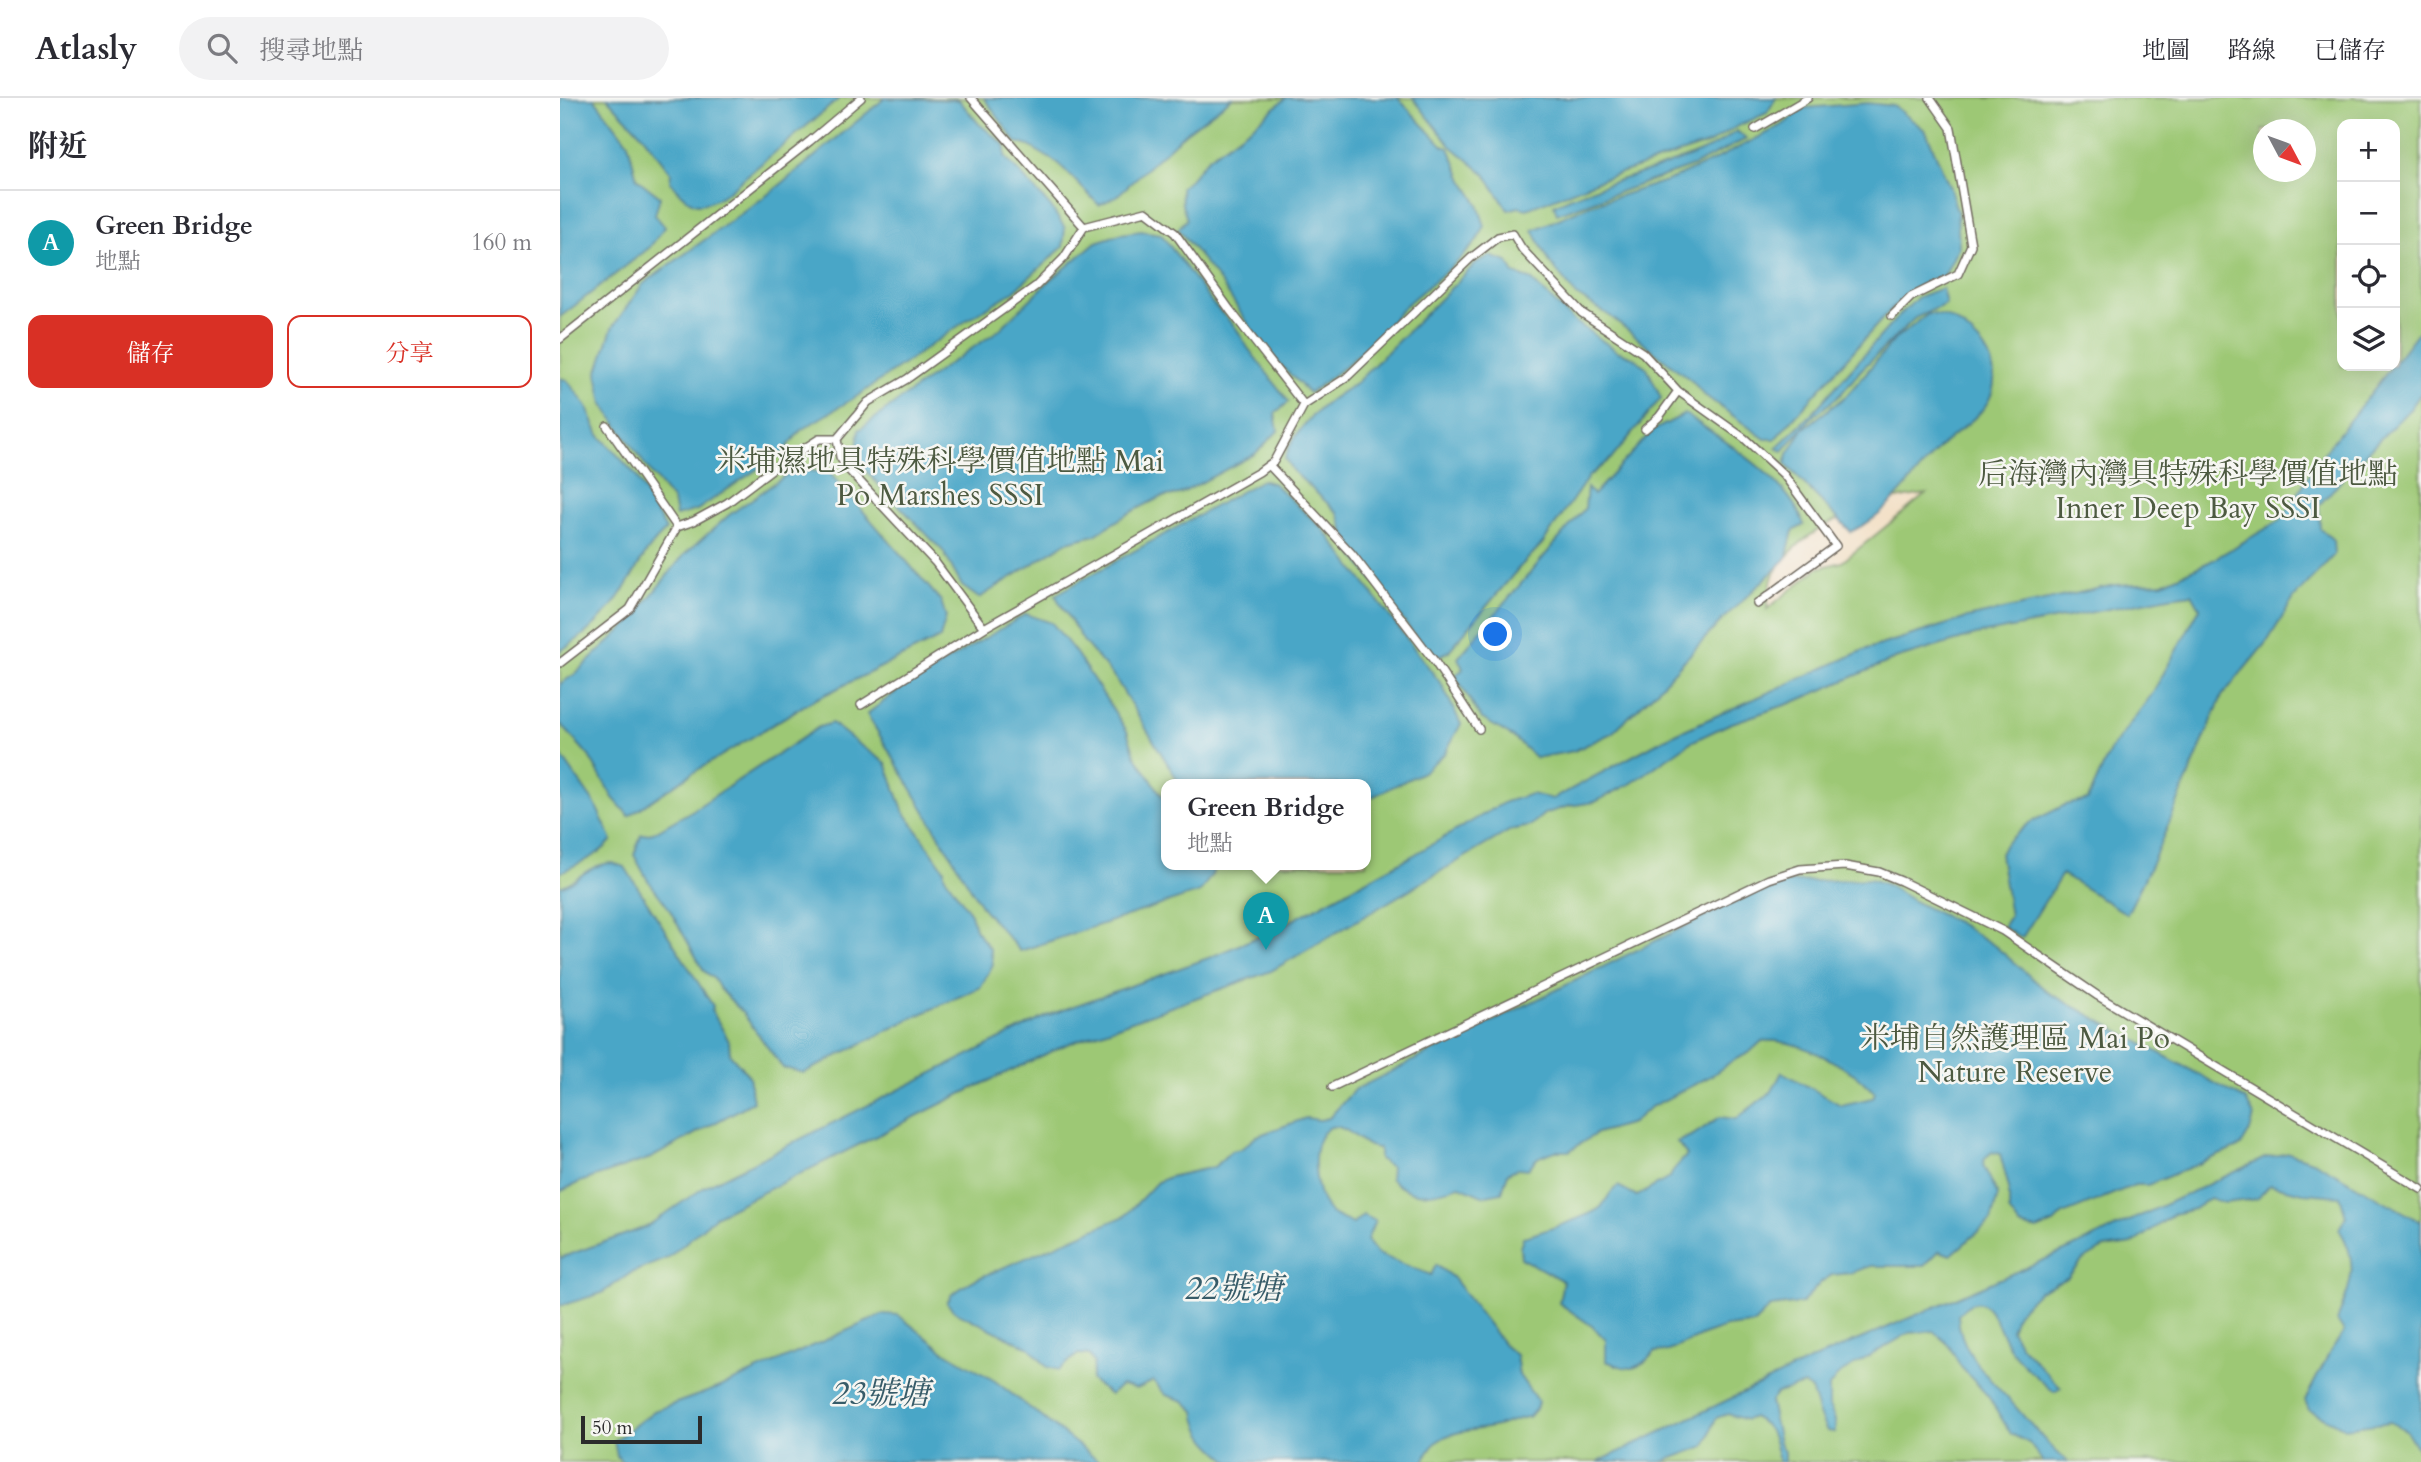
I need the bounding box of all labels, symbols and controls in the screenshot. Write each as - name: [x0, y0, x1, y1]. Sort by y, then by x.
- search box: [179, 17, 669, 80]
- text: Atlasly: [35, 26, 137, 71]
- icon: search: [203, 29, 241, 67]
- text: 搜尋地點: [259, 33, 363, 68]
- text: 地圖: [2142, 34, 2190, 67]
- text: 路線: [2228, 34, 2276, 67]
- text: 已儲存: [2314, 34, 2386, 67]
- north arrow: [2253, 119, 2316, 182]
- map controls: [2337, 119, 2400, 371]
- button: +: [2337, 119, 2400, 182]
- text: 附近: [28, 126, 88, 167]
- button: −: [2337, 182, 2400, 245]
- text: Green Bridge: [95, 208, 253, 243]
- text: A: [42, 227, 60, 258]
- text: 160 m: [471, 227, 532, 258]
- button: locate: [2337, 245, 2400, 308]
- text: 地點: [95, 246, 141, 277]
- button: layers: [2337, 308, 2400, 371]
- button: 儲存: [28, 315, 273, 388]
- button: 分享: [287, 315, 532, 388]
- park label: 米埔濕地具特殊科學價值地點 Mai Po Marshes SSSI: [716, 441, 1164, 516]
- park label: 后海灣內灣具特殊科學價值地點 Inner Deep Bay SSSI: [1978, 454, 2398, 529]
- your location: [1478, 617, 1512, 651]
- popup: [1161, 779, 1371, 870]
- text: Green Bridge: [1187, 790, 1345, 825]
- text: 地點: [1187, 828, 1233, 859]
- pin: A: [1243, 892, 1289, 950]
- park label: 米埔自然護理區 Mai Po Nature Reserve: [1860, 1018, 2170, 1093]
- water label: 22號塘: [1185, 1267, 1287, 1311]
- water label: 23號塘: [832, 1372, 934, 1416]
- scale bar: [581, 1413, 702, 1445]
- text: 50 m: [592, 1415, 633, 1441]

